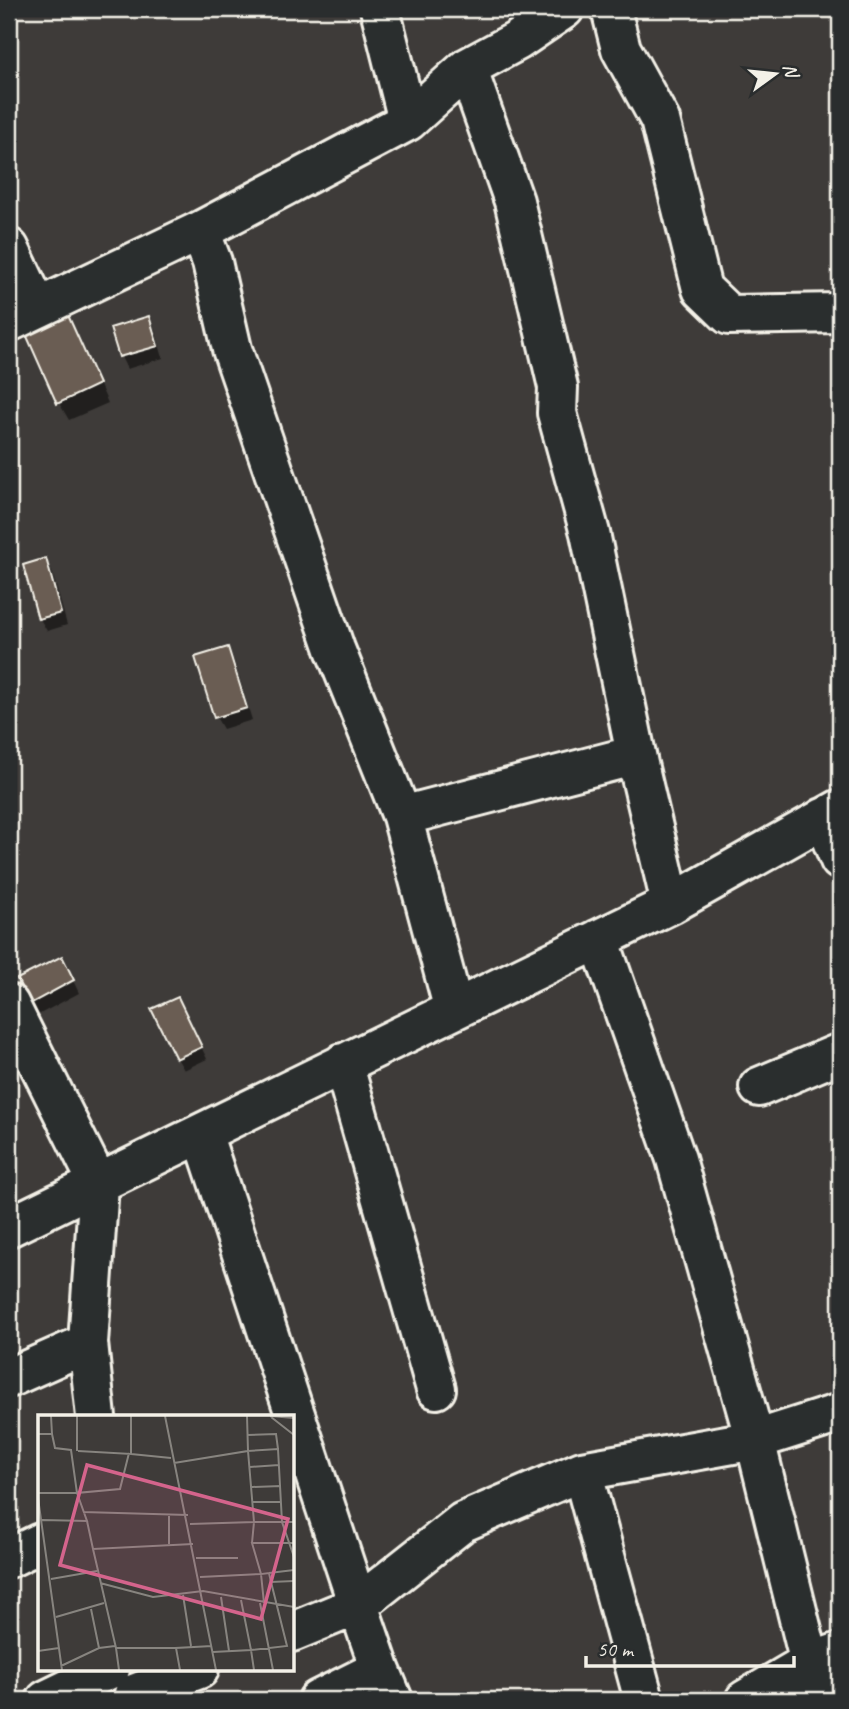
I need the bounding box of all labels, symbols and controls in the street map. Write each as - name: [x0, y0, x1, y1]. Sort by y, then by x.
- north arrow: [740, 38, 810, 108]
- text: N: [777, 61, 804, 82]
- inset map: [38, 1415, 294, 1670]
- scale bar: [586, 1625, 795, 1669]
- text: 50 m: [597, 1636, 635, 1662]

